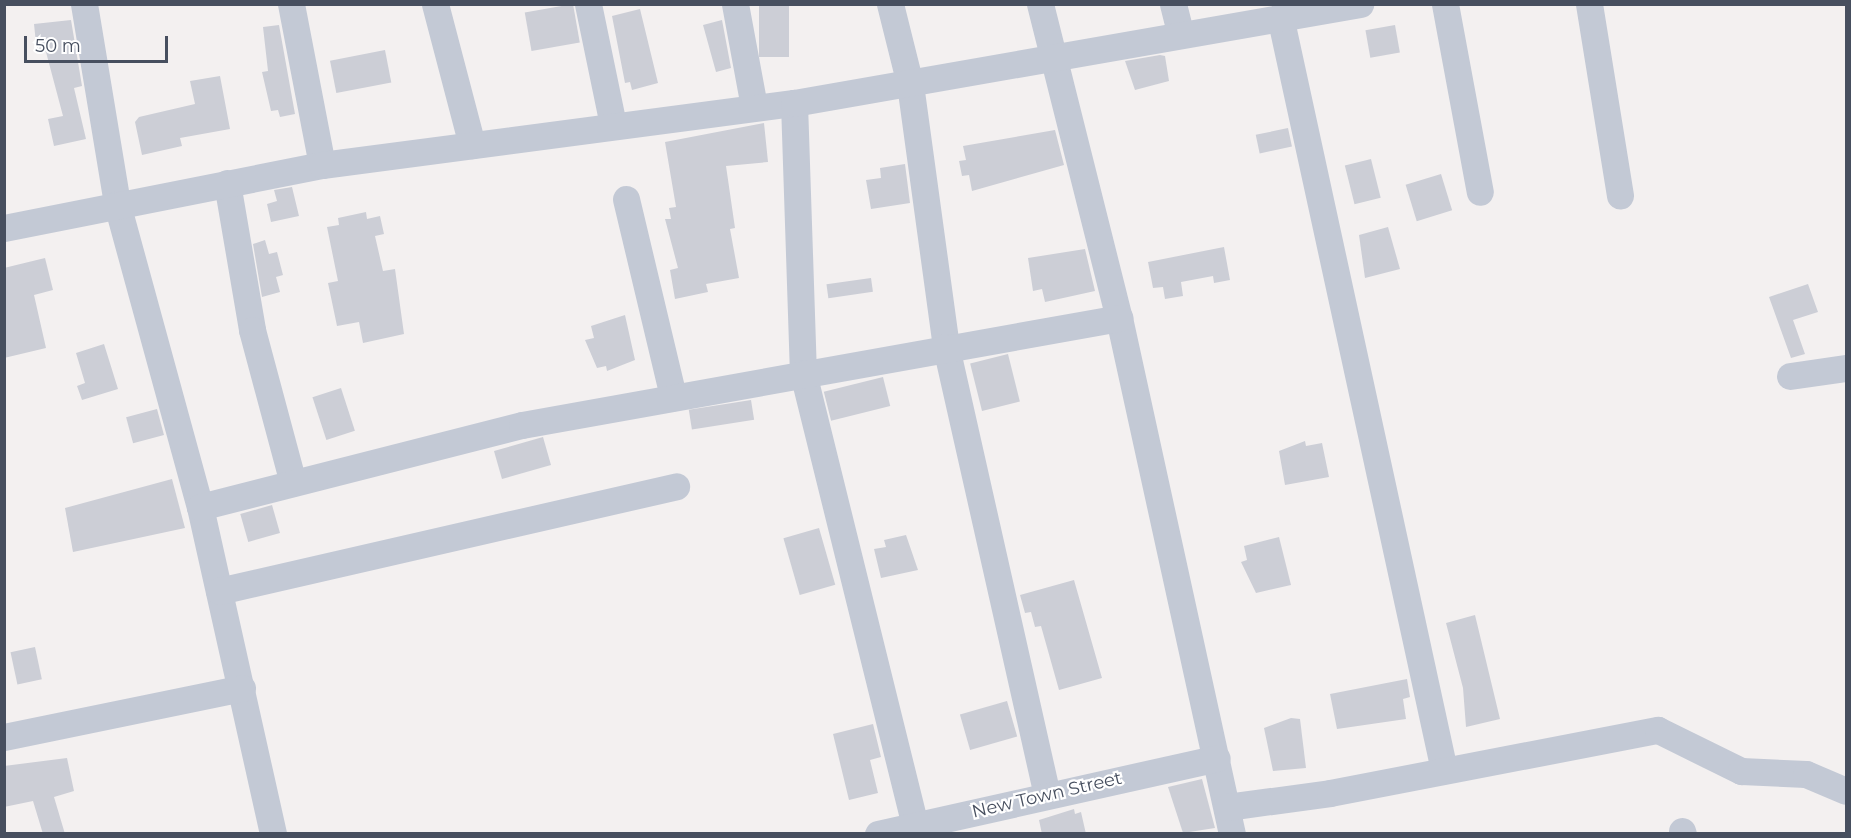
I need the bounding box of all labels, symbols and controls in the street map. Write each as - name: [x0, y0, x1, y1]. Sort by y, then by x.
- scale bar: [27, 24, 171, 62]
- text: 50 m: [35, 35, 81, 57]
- street label: New Town Street: [970, 767, 1124, 823]

